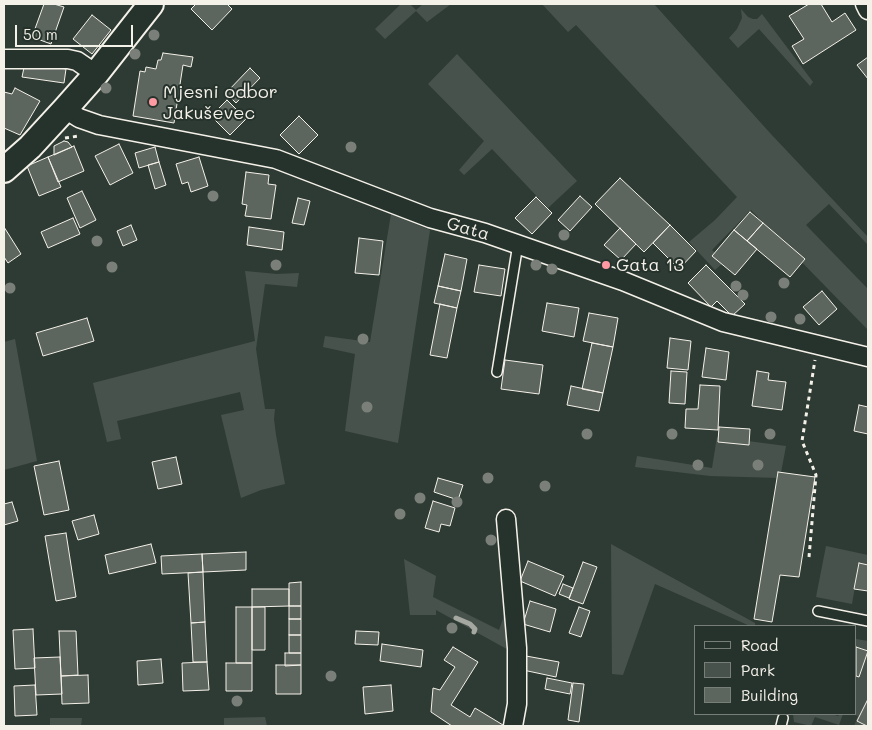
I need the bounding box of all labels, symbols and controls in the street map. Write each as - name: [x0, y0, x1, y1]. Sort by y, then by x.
- scale bar: [18, 15, 135, 47]
- text: 50 m: [23, 24, 58, 44]
- place label: Mjesni odbor Jakuševec: [163, 81, 278, 124]
- marker: Mjesni odbor Jakuševec: [147, 96, 159, 108]
- street label: Gata: [444, 213, 492, 245]
- place label: Gata 13: [616, 254, 684, 276]
- marker: Gata 13: [600, 259, 612, 271]
- legend: [694, 625, 857, 715]
- text: Road: [741, 635, 778, 655]
- text: Park: [741, 660, 775, 680]
- text: Building: [741, 685, 798, 705]

